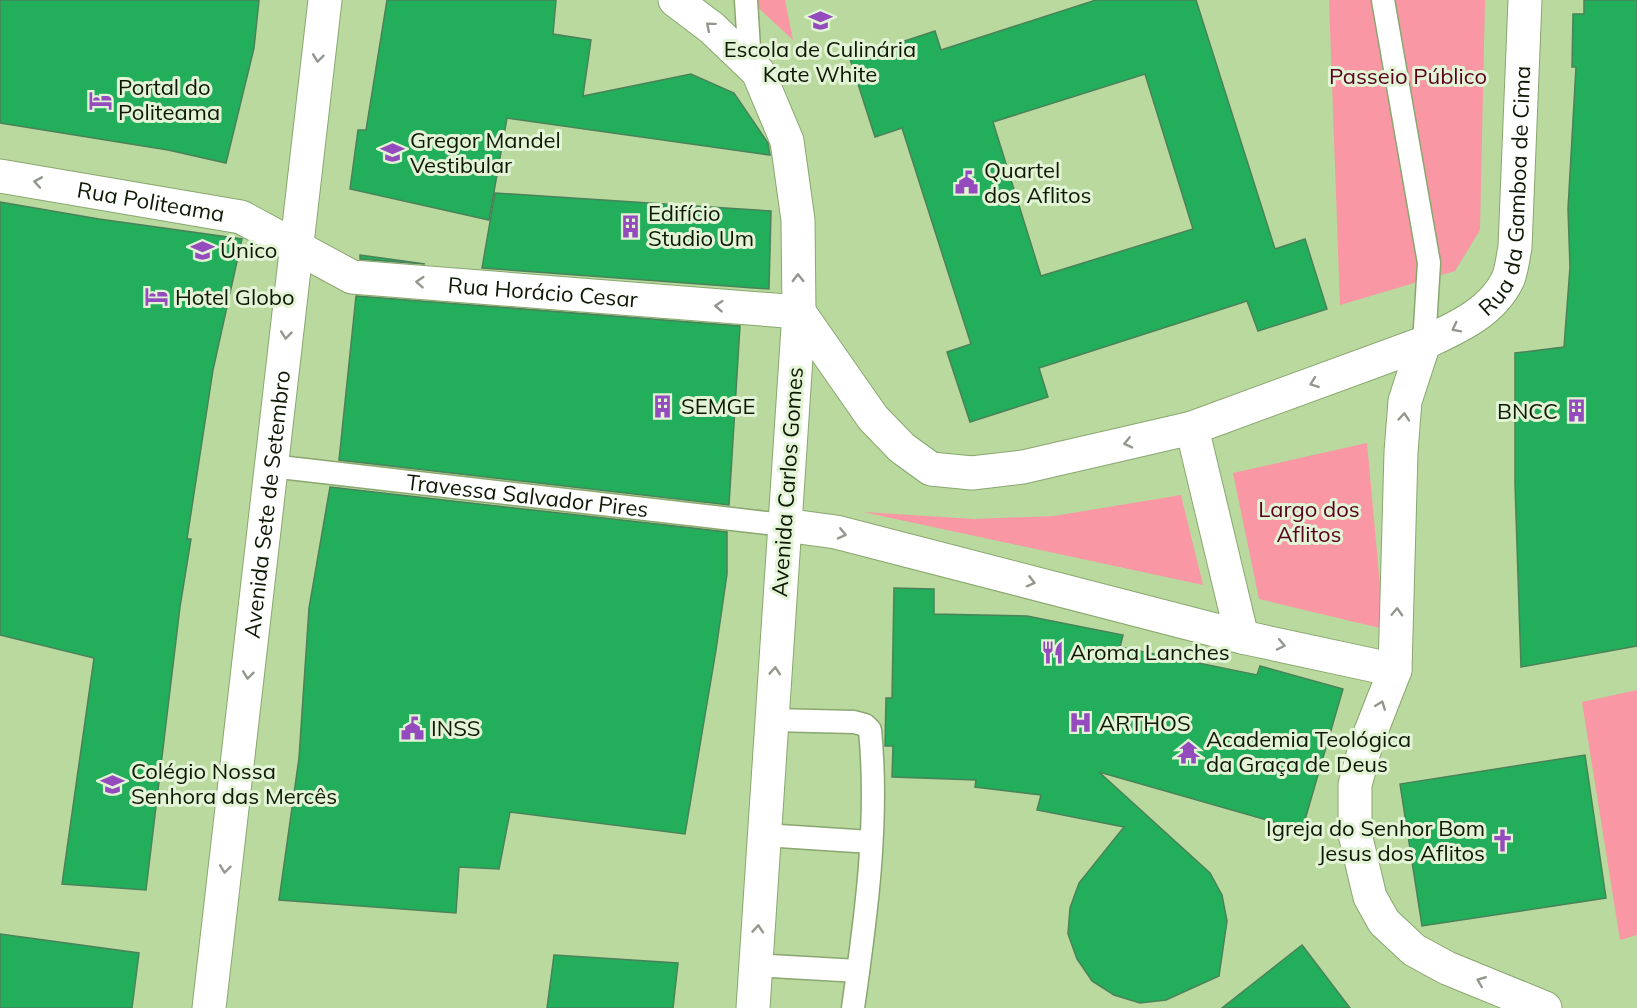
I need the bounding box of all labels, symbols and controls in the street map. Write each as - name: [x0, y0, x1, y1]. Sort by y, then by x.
- school or university icon: Escola de Culinária Kate White: [807, 7, 833, 33]
- one-way arrow: [706, 23, 717, 34]
- place label: Escola de Culinária Kate White: [724, 35, 916, 88]
- one-way arrow: [313, 54, 325, 63]
- park label: Passeio Público: [1329, 62, 1487, 90]
- street label: Rua da Gamboa de Cima: [1472, 65, 1536, 322]
- place label: Portal do Politeama: [118, 73, 220, 126]
- hotel icon: Portal do Politeama: [87, 87, 113, 113]
- place label: Gregor Mandel Vestibular: [410, 126, 561, 179]
- school or university icon: Gregor Mandel Vestibular: [379, 140, 405, 166]
- place label: Quartel dos Aflitos: [984, 156, 1091, 209]
- public building icon: Quartel dos Aflitos: [953, 170, 979, 196]
- street label: Rua Politeama: [75, 175, 227, 228]
- one-way arrow: [33, 176, 43, 189]
- place label: Edifício Studio Um: [648, 199, 754, 252]
- building icon: Edifício Studio Um: [617, 213, 643, 239]
- place label: Único: [220, 236, 277, 264]
- school or university icon: Único: [189, 237, 215, 263]
- street label: Rua Horácio Cesar: [447, 271, 639, 313]
- one-way arrow: [792, 273, 805, 282]
- one-way arrow: [416, 276, 425, 289]
- place label: Hotel Globo: [175, 283, 294, 311]
- hotel icon: Hotel Globo: [144, 284, 170, 310]
- one-way arrow: [715, 299, 724, 312]
- one-way arrow: [1452, 321, 1462, 332]
- one-way arrow: [280, 331, 293, 340]
- street label: Avenida Carlos Gomes: [765, 366, 809, 598]
- street label: Avenida Sete de Setembro: [238, 369, 296, 640]
- one-way arrow: [1309, 376, 1320, 389]
- place label: SEMGE: [681, 392, 756, 420]
- building icon: SEMGE: [650, 393, 676, 419]
- place label: BNCC: [1497, 397, 1558, 425]
- building icon: BNCC: [1563, 398, 1589, 424]
- one-way arrow: [1397, 412, 1410, 421]
- one-way arrow: [1124, 436, 1134, 449]
- street label: Travessa Salvador Pires: [405, 468, 650, 523]
- park label: Largo dos Aflitos: [1258, 495, 1360, 548]
- one-way arrow: [836, 526, 846, 539]
- one-way arrow: [1025, 575, 1035, 588]
- one-way arrow: [1390, 607, 1403, 616]
- place label: Aroma Lanches: [1070, 638, 1230, 666]
- one-way arrow: [1275, 638, 1285, 651]
- restaurant icon: Aroma Lanches: [1039, 639, 1065, 665]
- one-way arrow: [768, 667, 781, 676]
- one-way arrow: [242, 670, 254, 680]
- one-way arrow: [1374, 700, 1387, 711]
- place label: ARTHOS: [1099, 709, 1191, 737]
- hospital icon: ARTHOS: [1068, 710, 1094, 736]
- place label: INSS: [431, 714, 481, 742]
- public building icon: INSS: [400, 715, 426, 741]
- place label: Academia Teológica da Graça de Deus: [1206, 725, 1411, 778]
- temple icon: Academia Teológica da Graça de Deus: [1175, 739, 1201, 765]
- place label: Colégio Nossa Senhora das Mercês: [131, 757, 337, 810]
- school or university icon: Colégio Nossa Senhora das Mercês: [100, 771, 126, 797]
- place label: Igreja do Senhor Bom Jesus dos Aflitos: [1266, 814, 1485, 867]
- church icon: Igreja do Senhor Bom Jesus dos Aflitos: [1490, 828, 1516, 854]
- one-way arrow: [220, 864, 232, 873]
- one-way arrow: [751, 924, 764, 933]
- one-way arrow: [1477, 976, 1488, 988]

